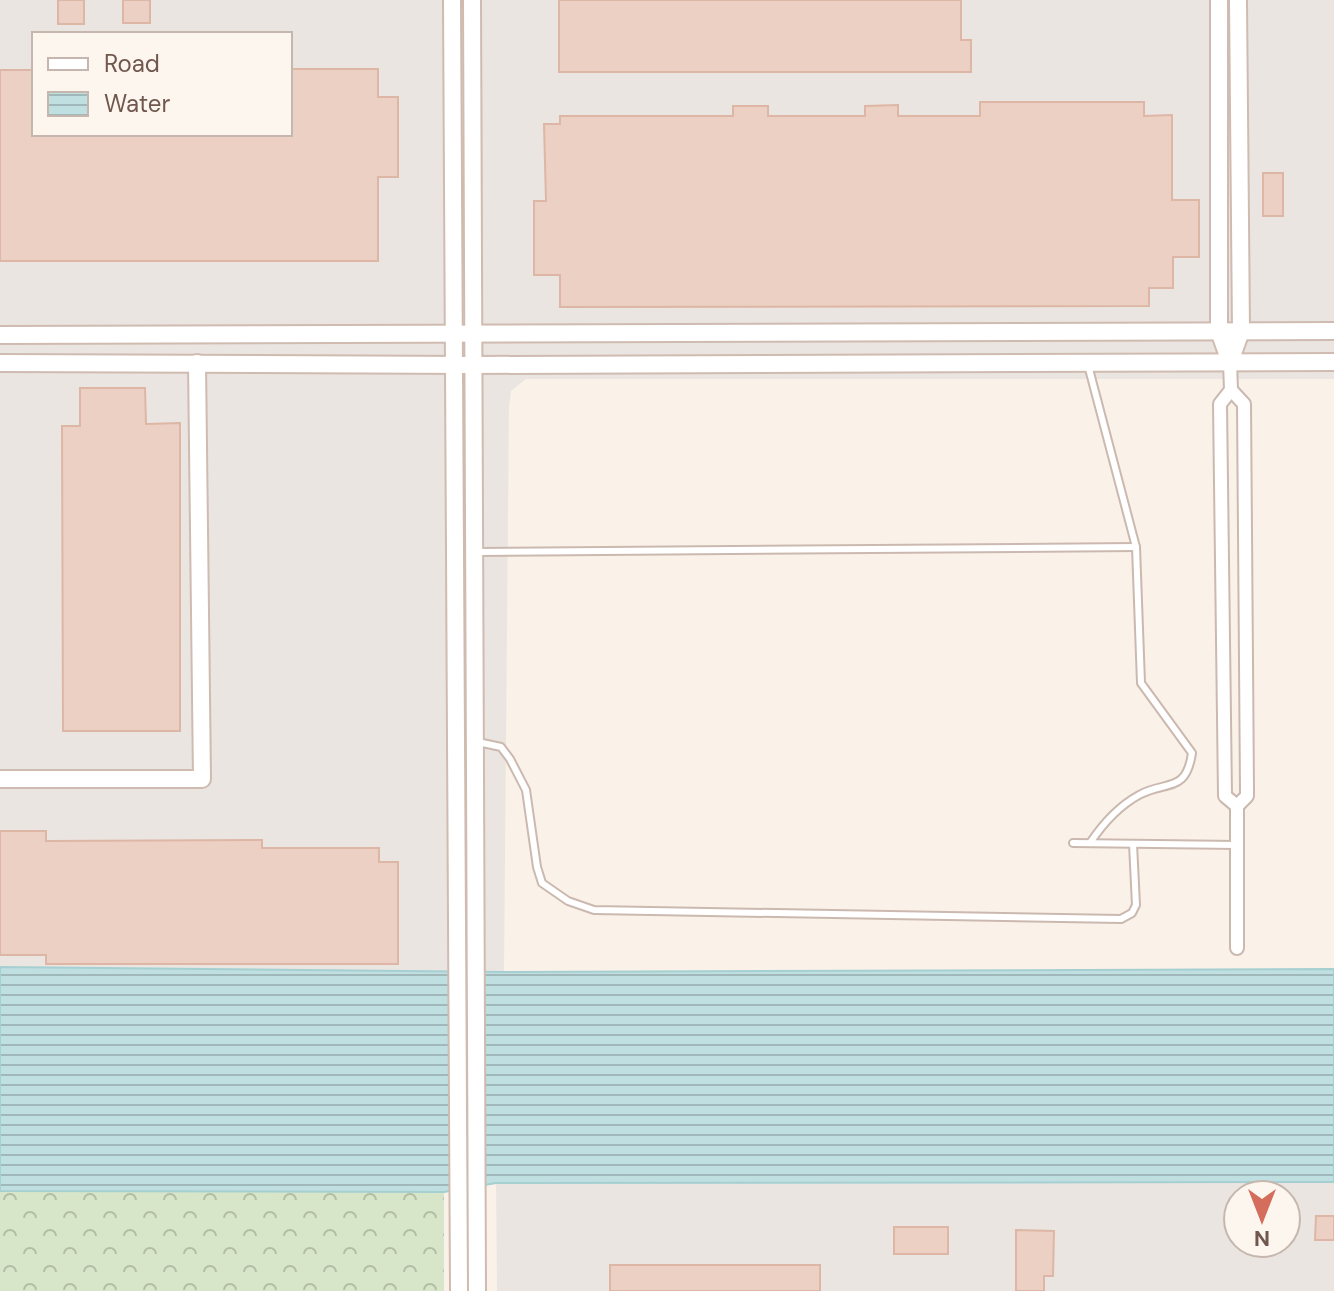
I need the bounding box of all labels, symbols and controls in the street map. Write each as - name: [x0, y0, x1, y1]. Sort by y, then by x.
- legend: [32, 32, 292, 136]
- text: Road: [104, 48, 160, 79]
- text: Water: [104, 88, 170, 119]
- north arrow: [1222, 1179, 1302, 1259]
- text: N: [1254, 1224, 1270, 1253]

